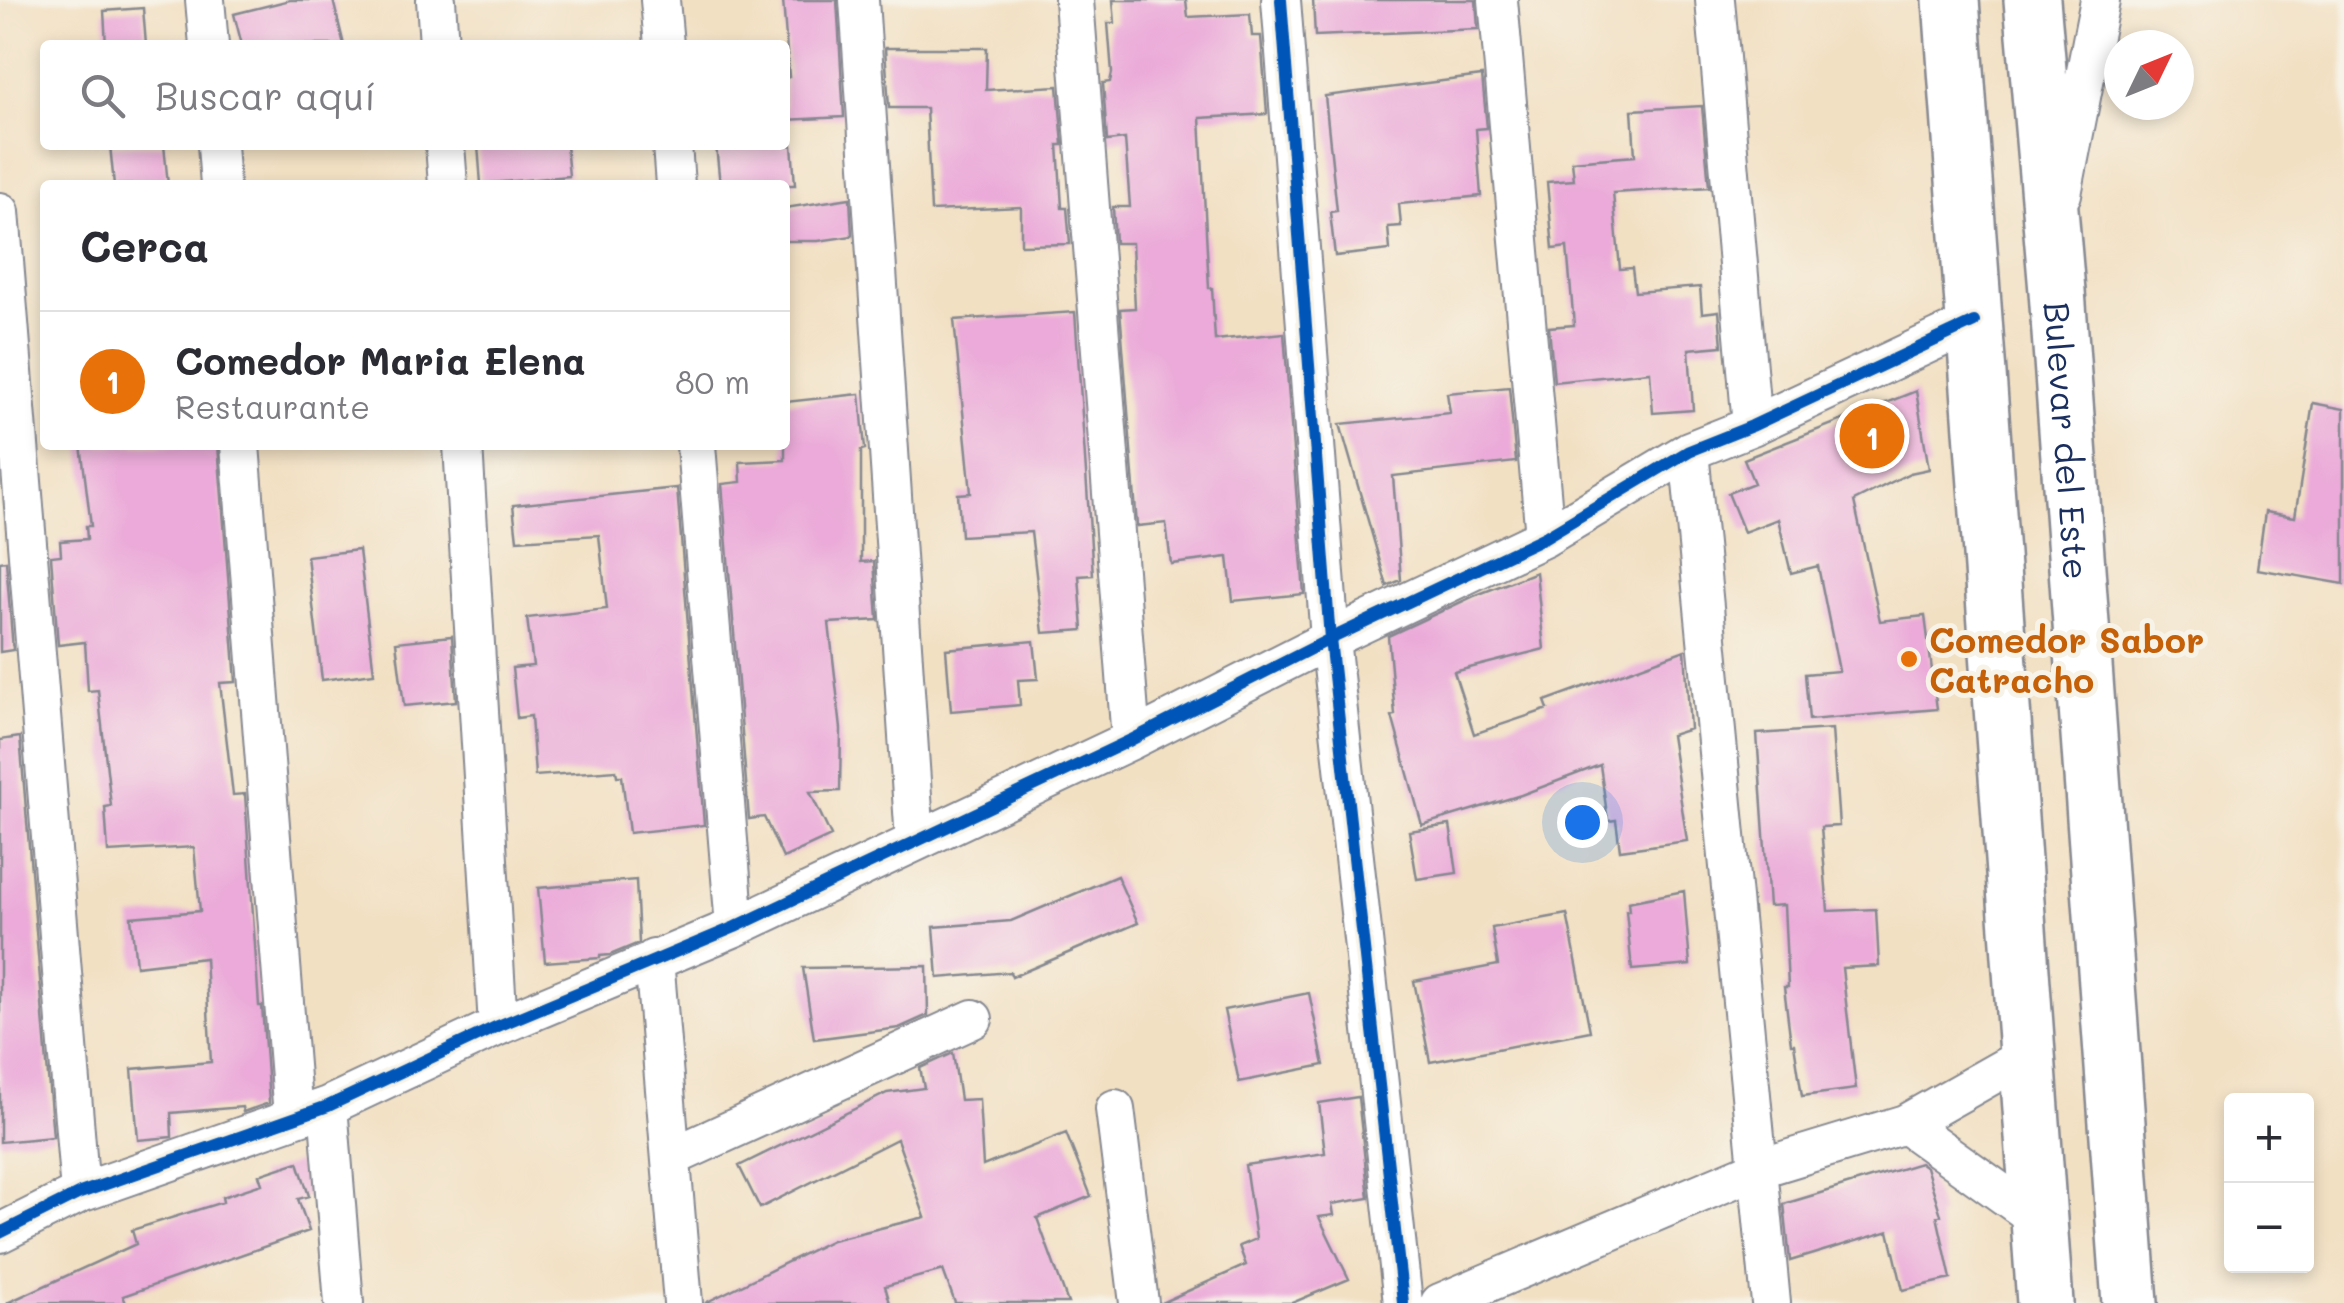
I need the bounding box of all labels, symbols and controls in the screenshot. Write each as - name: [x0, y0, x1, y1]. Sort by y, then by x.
- north arrow: [2104, 30, 2194, 120]
- search box: [40, 40, 790, 150]
- icon: search: [75, 68, 130, 123]
- text: Buscar aquí: [155, 70, 376, 120]
- text: Cerca: [80, 218, 209, 273]
- street label: Bulevar del Este: [2035, 300, 2101, 581]
- text: Comedor Maria Elena: [175, 335, 586, 385]
- text: 1: [105, 360, 120, 402]
- text: 80 m: [675, 360, 750, 402]
- text: Restaurante: [175, 385, 370, 427]
- pin: 1: [1840, 398, 1904, 474]
- place label: Comedor Sabor Catracho: [1929, 616, 2204, 702]
- marker: Comedor Sabor Catracho: [1898, 648, 1920, 670]
- your location: [1557, 797, 1608, 848]
- map controls: [2224, 1093, 2314, 1273]
- button: +: [2224, 1093, 2314, 1183]
- button: −: [2224, 1183, 2314, 1273]

